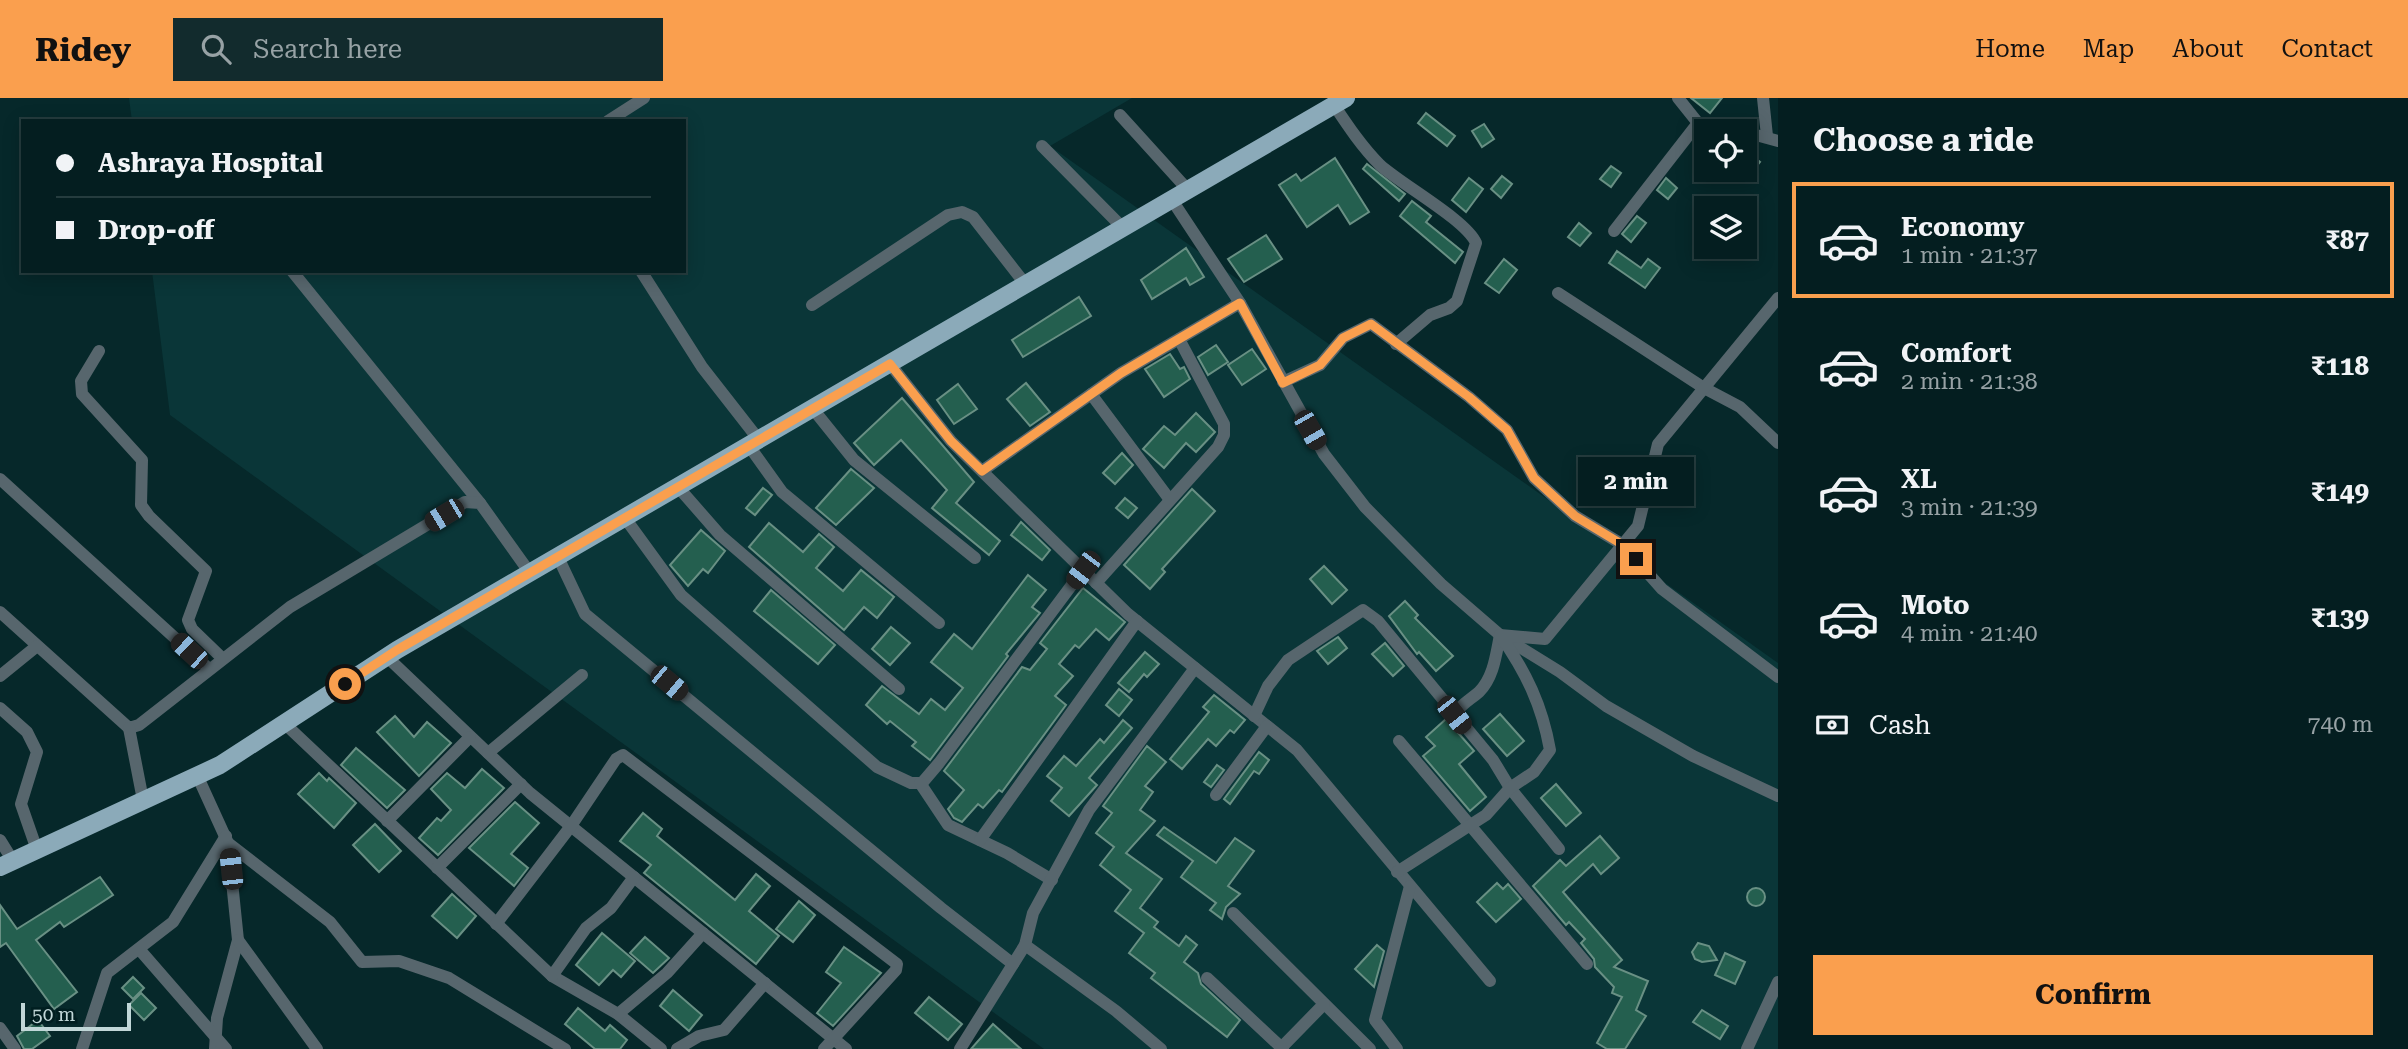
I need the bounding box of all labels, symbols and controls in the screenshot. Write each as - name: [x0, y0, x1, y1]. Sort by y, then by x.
- search box: [173, 18, 663, 81]
- text: Ridey: [35, 30, 131, 69]
- icon: search: [197, 30, 235, 68]
- text: Search here: [253, 34, 402, 64]
- text: Home: [1975, 35, 2045, 63]
- text: Map: [2083, 35, 2134, 63]
- text: About: [2172, 35, 2243, 63]
- text: Contact: [2281, 35, 2373, 63]
- map controls: [1694, 119, 1757, 259]
- button: locate: [1694, 119, 1757, 182]
- text: Choose a ride: [1813, 121, 2034, 159]
- text: Ashraya Hospital: [98, 148, 323, 178]
- button: layers: [1694, 196, 1757, 259]
- icon: car: [1817, 209, 1880, 272]
- text: Economy: [1901, 212, 2024, 242]
- text: Drop-off: [98, 215, 214, 245]
- text: ₹87: [2325, 225, 2369, 255]
- text: 1 min · 21:37: [1901, 242, 2038, 269]
- icon: car: [1817, 335, 1880, 398]
- text: Comfort: [1901, 338, 2011, 368]
- text: ₹118: [2311, 351, 2369, 381]
- text: 2 min · 21:38: [1901, 368, 2038, 395]
- car: [1291, 407, 1330, 453]
- callout: 2 min: [1578, 458, 1694, 506]
- icon: car: [1817, 461, 1880, 524]
- text: XL: [1901, 464, 1937, 494]
- text: 2 min: [1604, 468, 1668, 495]
- text: ₹149: [2311, 477, 2369, 507]
- text: 3 min · 21:39: [1901, 494, 2038, 521]
- car: [421, 495, 468, 535]
- route end: [1620, 543, 1652, 575]
- car: [1062, 547, 1105, 593]
- icon: car: [1817, 587, 1880, 650]
- text: Moto: [1901, 590, 1970, 620]
- text: ₹139: [2311, 603, 2369, 633]
- text: 4 min · 21:40: [1901, 620, 2038, 647]
- car: [167, 629, 212, 673]
- car: [647, 661, 692, 705]
- route start: [329, 668, 361, 700]
- car: [1433, 692, 1476, 738]
- icon: cash: [1813, 706, 1851, 744]
- text: Cash: [1869, 710, 1931, 740]
- text: 740 m: [2308, 711, 2373, 738]
- car: [219, 847, 244, 891]
- button: Confirm: [1813, 955, 2373, 1035]
- scale bar: [21, 1000, 131, 1032]
- text: 50 m: [32, 1003, 75, 1026]

